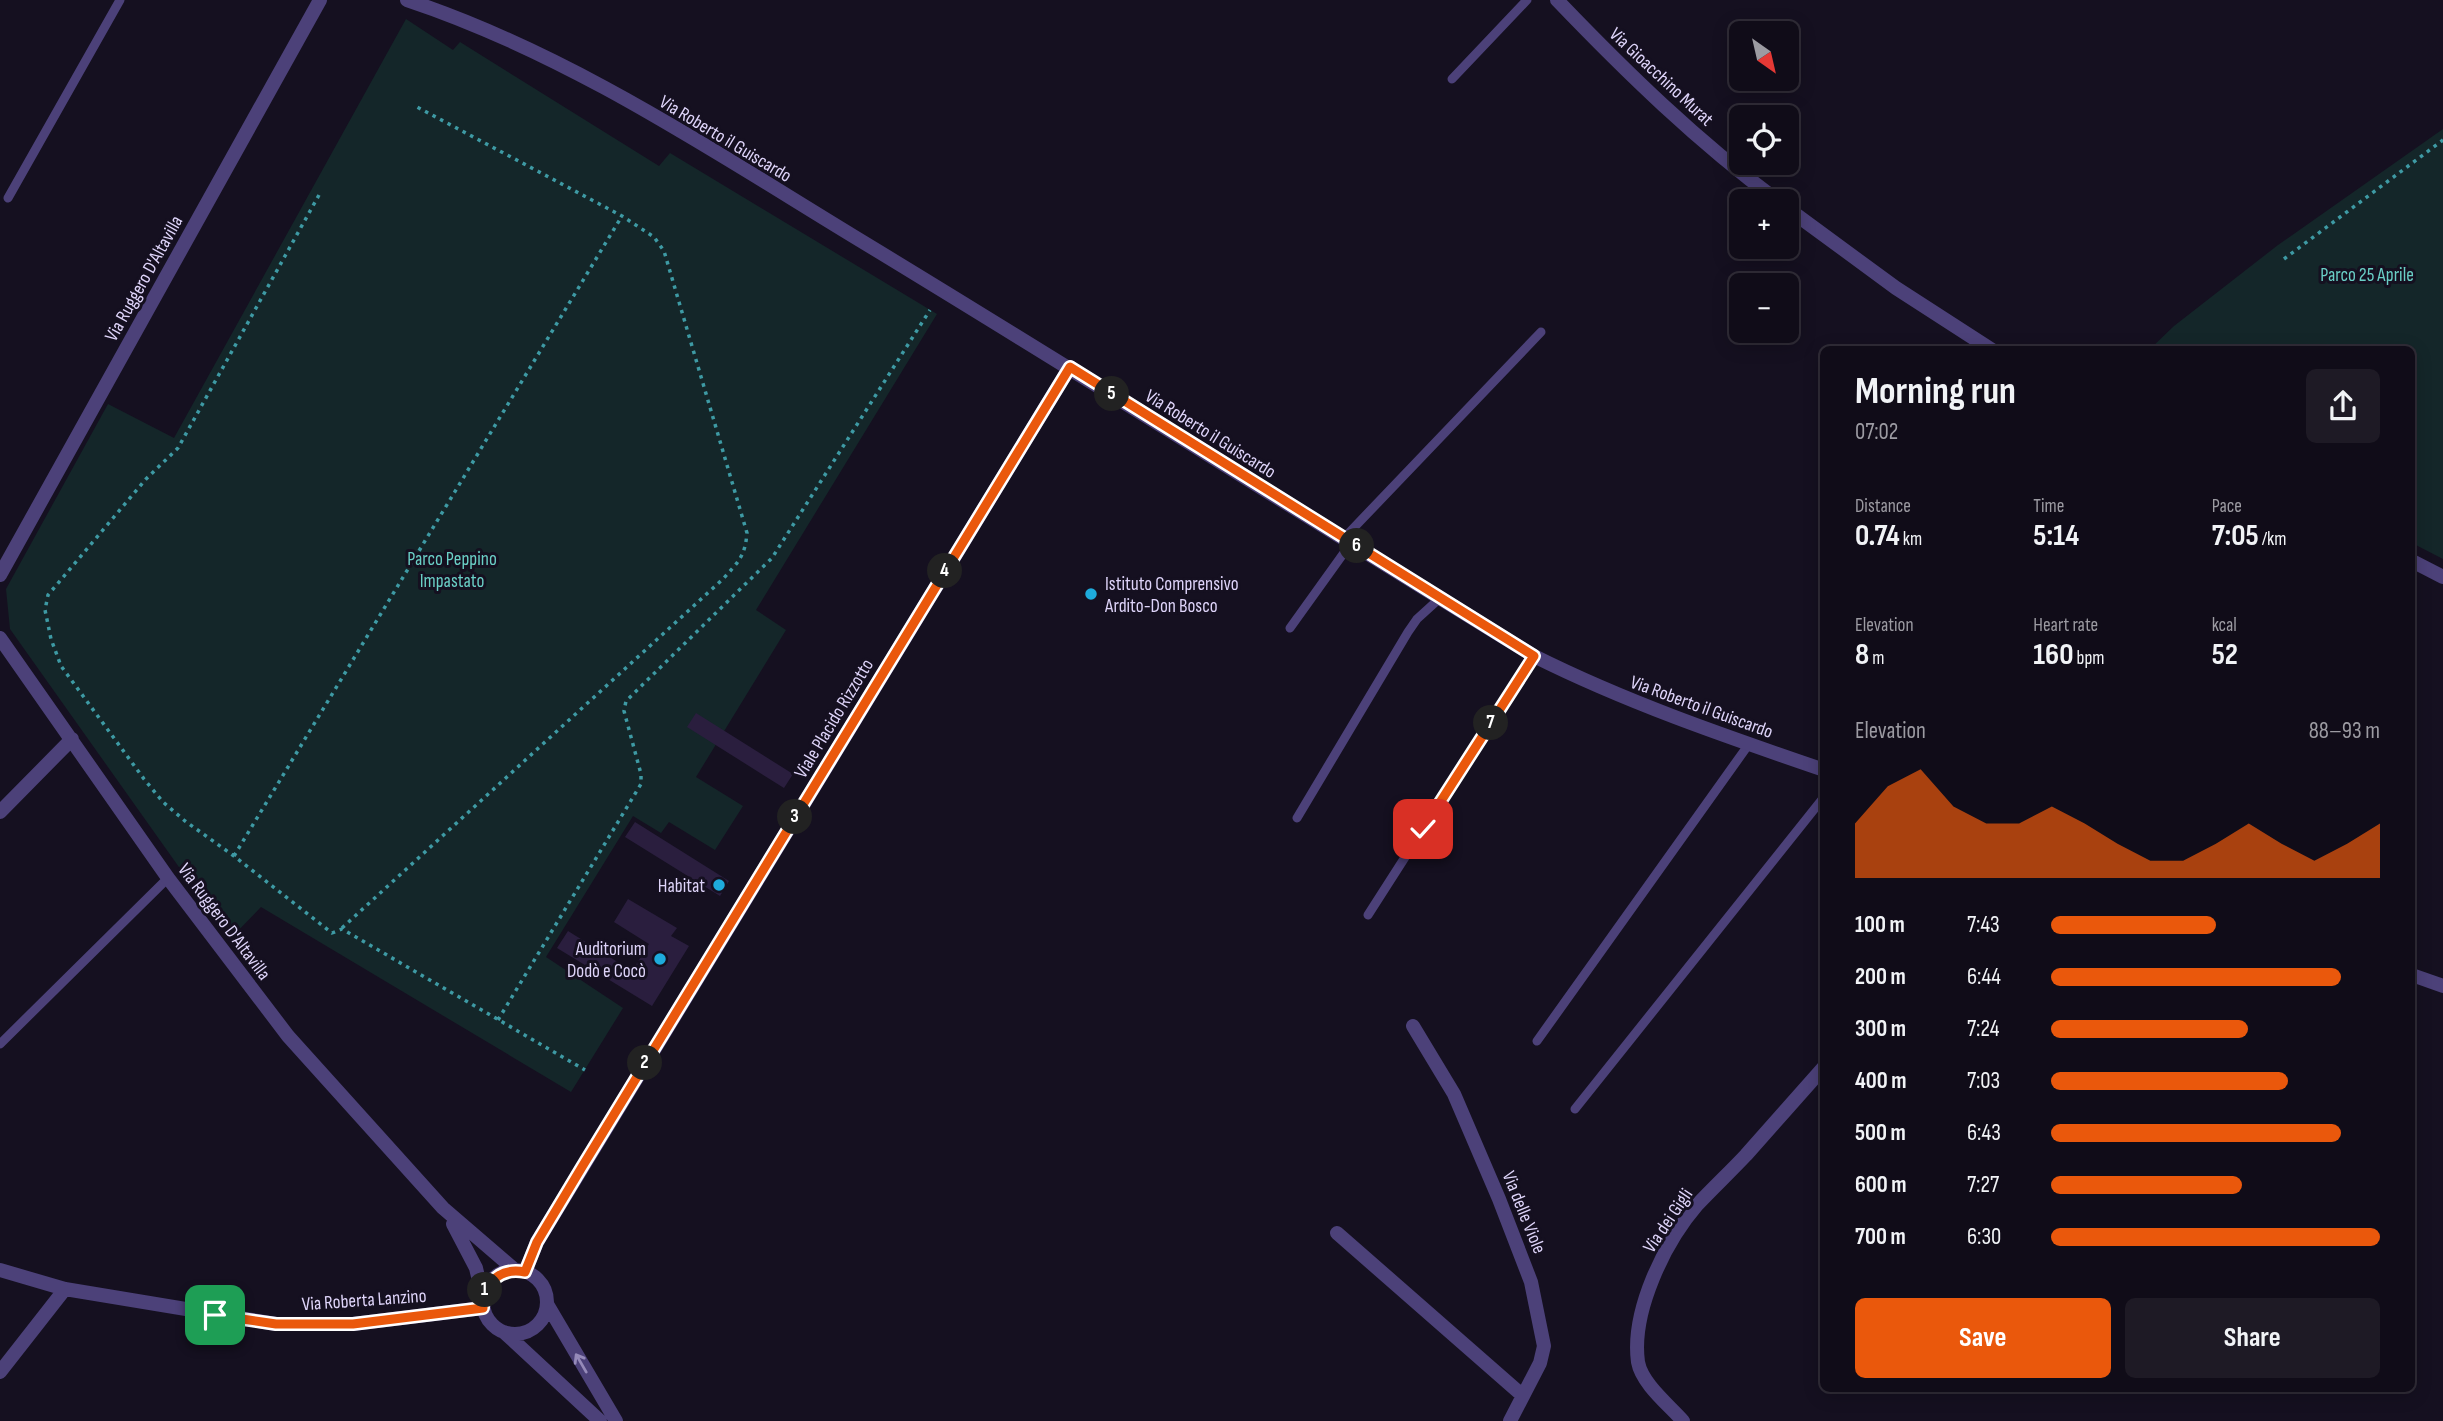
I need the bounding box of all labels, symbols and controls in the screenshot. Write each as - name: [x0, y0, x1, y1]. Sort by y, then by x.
- north arrow: [1729, 21, 1799, 91]
- map controls: [1729, 21, 1799, 343]
- street label: Via Gioacchino Murat: [1604, 23, 1718, 131]
- street label: Via Roberto il Guiscardo: [655, 91, 795, 188]
- button: locate: [1729, 105, 1799, 175]
- button: +: [1729, 189, 1799, 259]
- street label: Via Ruggero D'Altavilla: [100, 212, 188, 346]
- park label: Parco 25 Aprile: [2320, 264, 2414, 287]
- button: −: [1729, 273, 1799, 343]
- text: Morning run: [1855, 369, 2016, 414]
- button: share: [2306, 369, 2380, 443]
- pin: 5: [1094, 376, 1130, 412]
- text: 5: [1107, 382, 1116, 405]
- street label: Via Roberto il Guiscardo: [1140, 385, 1280, 484]
- text: 07:02: [1855, 418, 1898, 446]
- text: Distance: [1855, 495, 1911, 518]
- text: Time: [2033, 495, 2064, 518]
- text: Pace: [2212, 495, 2242, 518]
- text: 0.74: [1855, 518, 1900, 554]
- text: 5:14: [2033, 518, 2079, 554]
- text: 7:05: [2212, 518, 2259, 554]
- pin: 6: [1340, 528, 1374, 564]
- text: km: [1900, 528, 1922, 551]
- text: /km: [2259, 528, 2287, 551]
- text: 6: [1352, 534, 1361, 557]
- park label: Parco Peppino Impastato: [407, 548, 497, 593]
- pin: 4: [928, 554, 962, 588]
- text: 4: [940, 559, 949, 582]
- place label: Istituto Comprensivo Ardito-Don Bosco: [1104, 573, 1239, 618]
- marker: Istituto Comprensivo Ardito-Don Bosco: [1083, 586, 1099, 602]
- text: Elevation: [1855, 614, 1914, 637]
- text: Heart rate: [2033, 614, 2098, 637]
- text: kcal: [2212, 614, 2237, 637]
- text: 8: [1855, 637, 1869, 673]
- text: 160: [2033, 637, 2074, 673]
- text: 52: [2212, 637, 2238, 673]
- text: m: [1869, 647, 1884, 670]
- text: bpm: [2074, 647, 2104, 670]
- street label: Viale Placido Rizzotto: [790, 655, 879, 783]
- street label: Via Roberto il Guiscardo: [1627, 671, 1776, 744]
- pin: 7: [1474, 706, 1508, 740]
- text: 7: [1486, 711, 1495, 734]
- text: Elevation: [1855, 717, 1926, 745]
- text: 88–93 m: [2309, 717, 2380, 745]
- pin: [1393, 799, 1453, 859]
- pin: 3: [778, 800, 812, 834]
- text: 3: [790, 805, 799, 828]
- icon: check: [1404, 810, 1442, 848]
- street label: Via Ruggero D'Altavilla: [172, 859, 275, 985]
- place label: Habitat: [658, 875, 705, 898]
- marker: Habitat: [711, 877, 727, 893]
- text: 100 m: [1855, 911, 1905, 939]
- text: 7:43: [1967, 911, 2000, 939]
- place label: Auditorium Dodò e Cocò: [567, 938, 646, 983]
- marker: Auditorium Dodò e Cocò: [652, 951, 668, 967]
- text: 200 m: [1855, 963, 1906, 991]
- text: 6:44: [1967, 963, 2001, 991]
- text: 300 m: [1855, 1015, 1906, 1043]
- text: 7:24: [1967, 1015, 1999, 1043]
- pin: 2: [628, 1046, 662, 1080]
- text: 2: [640, 1051, 649, 1074]
- text: 400 m: [1855, 1067, 1906, 1095]
- text: 7:03: [1967, 1067, 2000, 1095]
- text: 500 m: [1855, 1119, 1906, 1147]
- text: 6:43: [1967, 1119, 2001, 1147]
- street label: Via delle Viole: [1497, 1168, 1551, 1257]
- text: 600 m: [1855, 1171, 1907, 1199]
- text: 7:27: [1967, 1171, 1999, 1199]
- street label: Via dei Gigli: [1638, 1184, 1698, 1257]
- text: 700 m: [1855, 1223, 1906, 1251]
- text: 6:30: [1967, 1223, 2001, 1251]
- pin: 1: [468, 1272, 503, 1308]
- text: 1: [481, 1278, 488, 1301]
- pin: [185, 1285, 245, 1345]
- street label: Via Roberta Lanzino: [301, 1285, 427, 1316]
- icon: arrive: [196, 1296, 234, 1334]
- button: Save: [1855, 1298, 2111, 1378]
- button: Share: [2125, 1298, 2380, 1378]
- one-way arrow: [574, 1353, 588, 1373]

